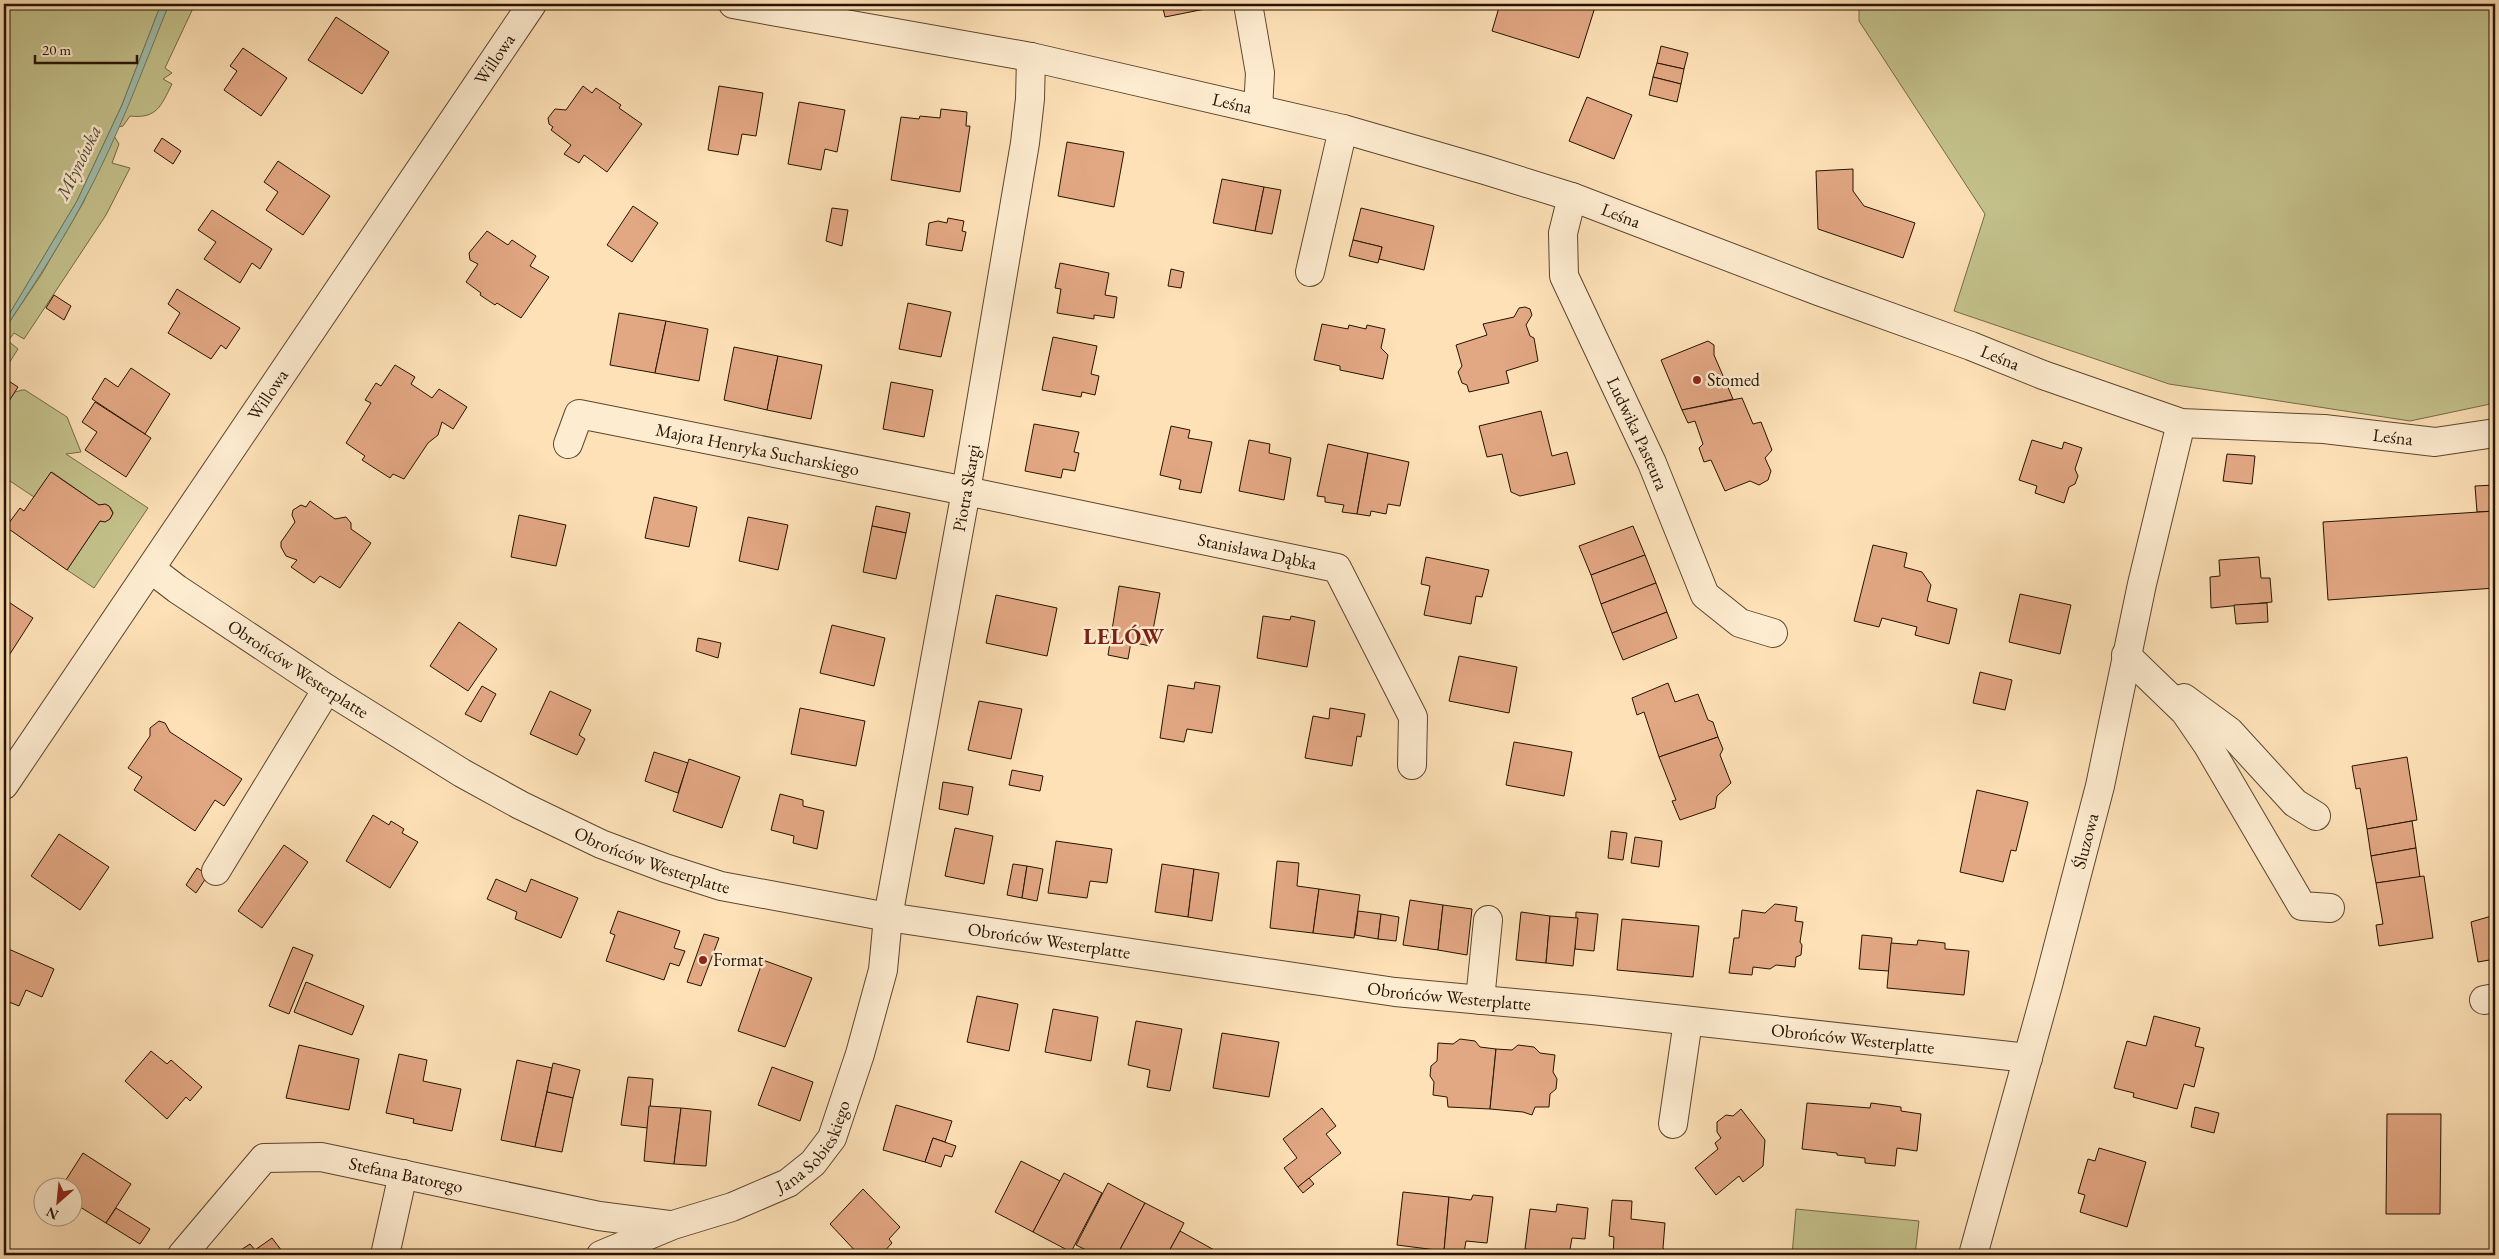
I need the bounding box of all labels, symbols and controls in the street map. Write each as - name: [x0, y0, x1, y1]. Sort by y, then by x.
- street label: Willowa: [469, 28, 520, 89]
- scale bar: [35, 32, 138, 64]
- text: 20 m: [42, 40, 71, 59]
- street label: Leśna: [1210, 87, 1255, 119]
- water label: Młynówka: [49, 121, 107, 204]
- street label: Leśna: [1598, 197, 1645, 233]
- street label: Leśna: [1977, 339, 2024, 376]
- street label: Willowa: [242, 364, 293, 425]
- place label: Stomed: [1707, 368, 1761, 391]
- street label: Ludwika Pasteura: [1602, 373, 1674, 494]
- marker: Stomed: [1691, 374, 1703, 386]
- street label: Majora Henryka Sucharskiego: [654, 418, 862, 481]
- street label: Leśna: [2372, 423, 2415, 450]
- street label: Piotra Skargi: [947, 442, 985, 533]
- street label: Stanisława Dąbka: [1196, 527, 1320, 575]
- street label: Obrońców Westerplatte: [223, 614, 373, 723]
- district label: LELÓW: [1083, 622, 1165, 651]
- street label: Śluzowa: [2067, 810, 2104, 871]
- street label: Obrońców Westerplatte: [571, 821, 732, 898]
- street label: Obrońców Westerplatte: [966, 917, 1132, 964]
- place label: Format: [713, 948, 764, 971]
- marker: Format: [697, 954, 709, 966]
- street label: Obrońców Westerplatte: [1366, 976, 1532, 1015]
- street label: Obrońców Westerplatte: [1770, 1018, 1936, 1059]
- street label: Jana Sobieskiego: [771, 1097, 855, 1199]
- street label: Stefana Batorego: [347, 1151, 465, 1198]
- north arrow: [32, 1176, 82, 1226]
- text: N: [42, 1203, 61, 1224]

